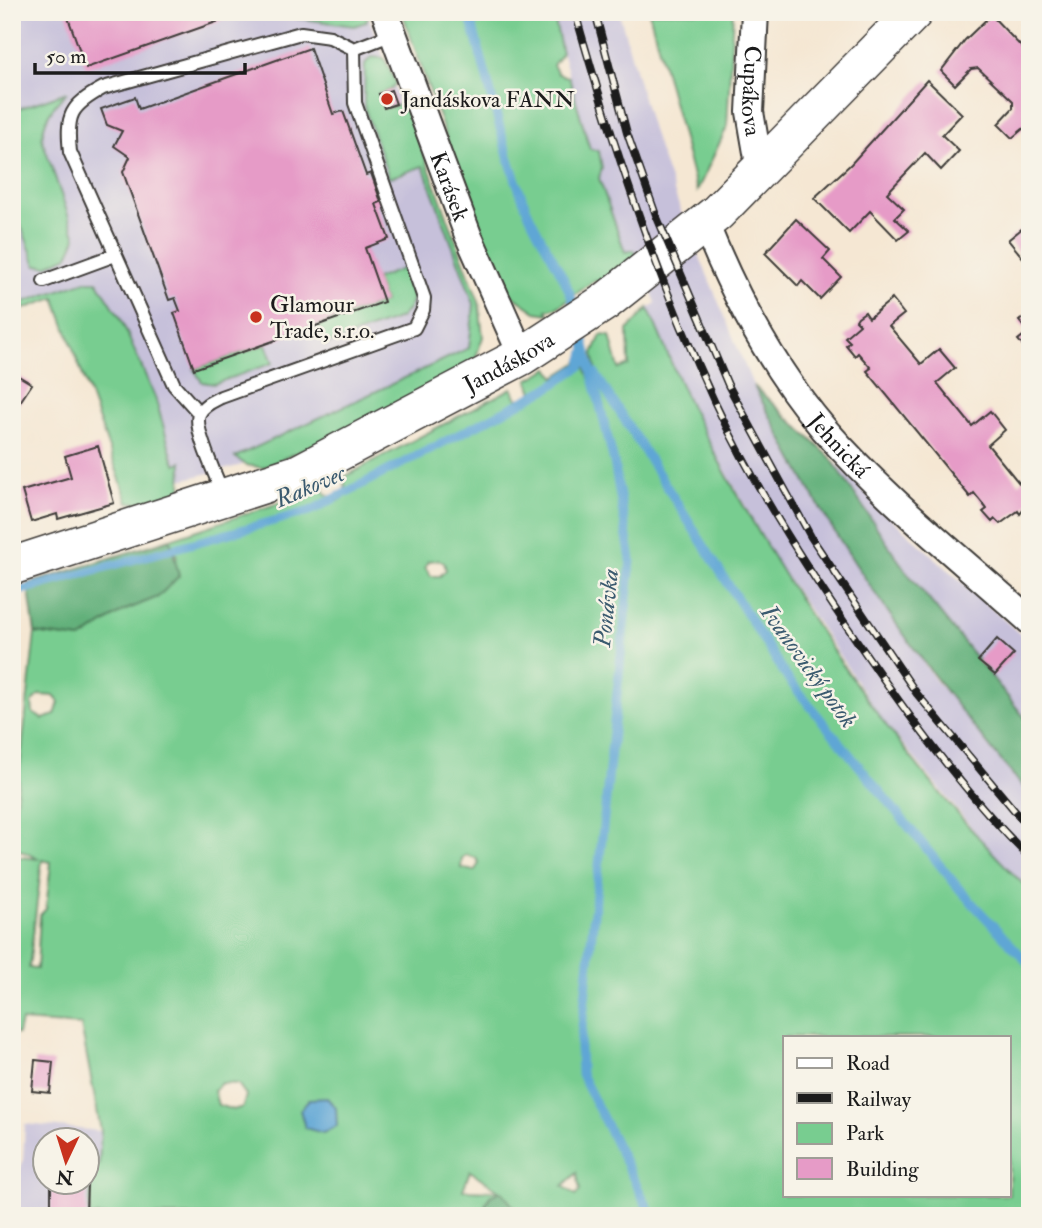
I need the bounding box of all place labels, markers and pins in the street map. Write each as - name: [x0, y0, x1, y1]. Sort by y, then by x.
- place label: Jandáskova FANN: [400, 85, 575, 114]
- marker: Jandáskova FANN: [379, 91, 395, 107]
- place label: Glamour Trade, s.r.o.: [270, 290, 374, 345]
- marker: Glamour Trade, s.r.o.: [248, 309, 264, 325]

